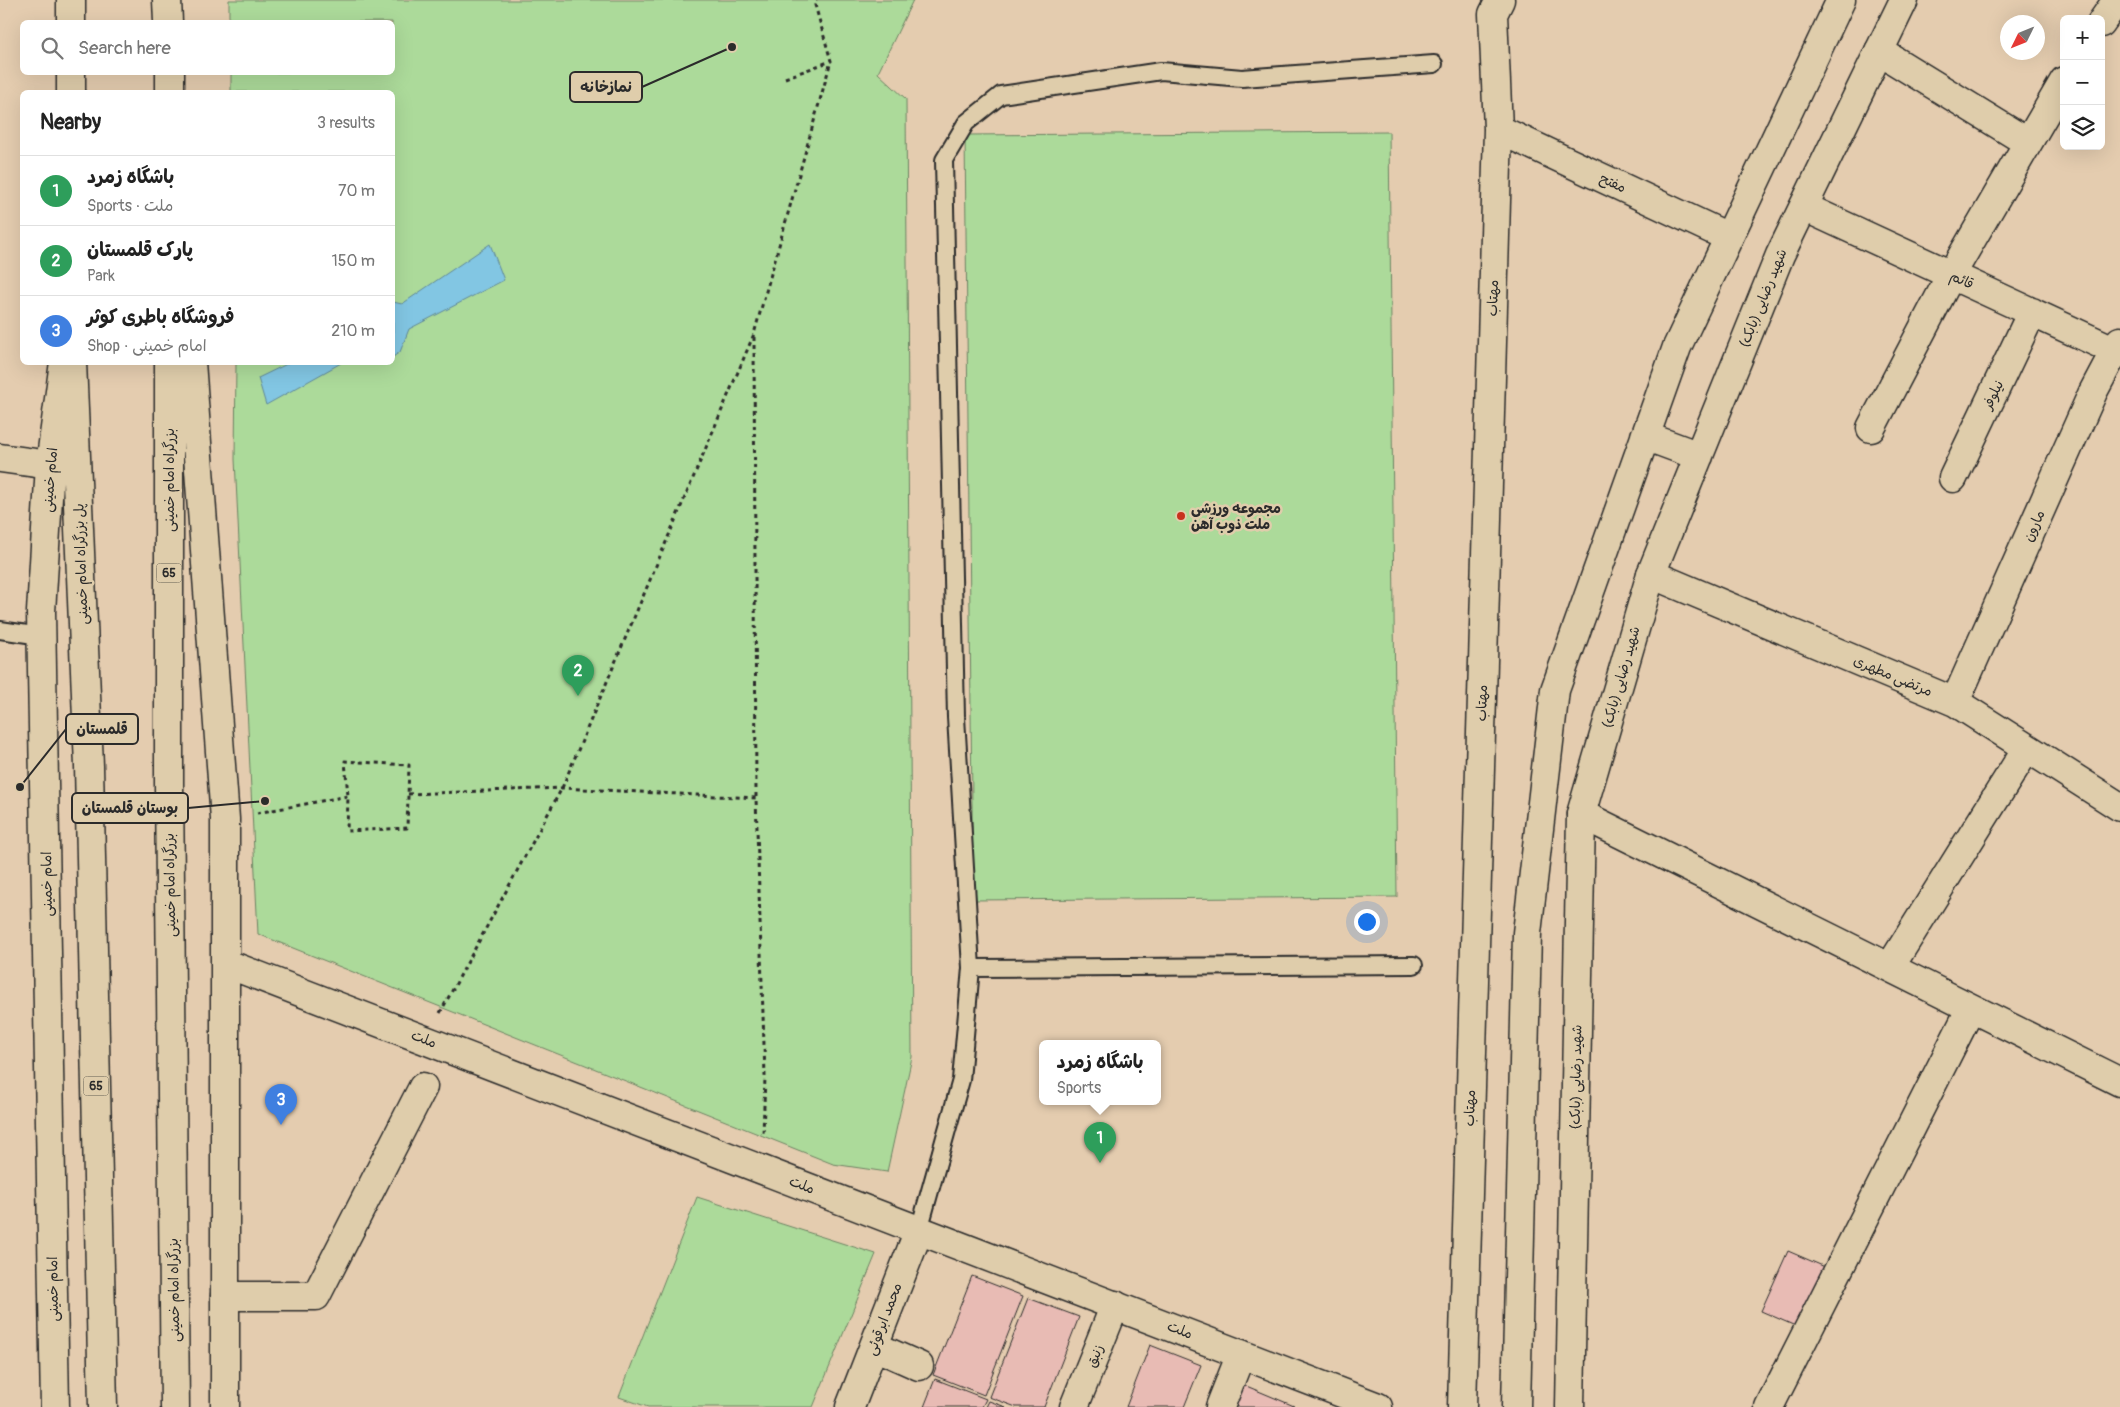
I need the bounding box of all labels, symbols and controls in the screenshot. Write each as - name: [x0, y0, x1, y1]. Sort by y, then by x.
- north arrow: [2000, 15, 2045, 60]
- map controls: [2060, 15, 2105, 150]
- button: +: [2060, 15, 2105, 60]
- search box: [20, 20, 395, 75]
- icon: search: [38, 34, 66, 62]
- text: Search here: [78, 36, 171, 60]
- button: −: [2060, 60, 2105, 105]
- callout: نمازخانه: [570, 72, 642, 102]
- text: نمازخانه: [580, 78, 632, 97]
- button: layers: [2060, 105, 2105, 150]
- text: Nearby: [40, 109, 101, 136]
- text: 3 results: [317, 113, 375, 133]
- text: باشگاه زمرد: [87, 165, 174, 189]
- street label: مفتح: [1597, 170, 1629, 197]
- text: 1: [53, 181, 59, 201]
- text: 70 m: [338, 181, 375, 201]
- text: Sports · ملت: [87, 196, 173, 216]
- text: پارک قلمستان: [87, 238, 193, 262]
- street label: شهید رضایی (بابک): [1735, 246, 1791, 350]
- text: 2: [52, 251, 60, 271]
- text: 150 m: [331, 251, 375, 271]
- text: Park: [87, 266, 115, 286]
- street label: قائم: [1947, 267, 1977, 295]
- street label: مهتاب: [1484, 279, 1502, 317]
- text: فروشگاه باطری کوثر: [87, 305, 234, 329]
- text: 3: [52, 321, 60, 341]
- text: 210 m: [331, 321, 375, 341]
- text: Shop · امام خمینی: [87, 336, 207, 356]
- street label: نیلوفر: [1978, 378, 2008, 414]
- street label: بزرگراه امام خمینی: [161, 428, 180, 532]
- street label: امام خمینی: [39, 447, 63, 513]
- place label: مجموعه ورزشی ملت ذوب آهن: [1191, 500, 1281, 533]
- street label: پل بزرگراه امام خمینی: [70, 503, 94, 625]
- street label: مارون: [2020, 508, 2048, 544]
- marker: مجموعه ورزشی ملت ذوب آهن: [1175, 510, 1187, 522]
- road number: 65: [156, 564, 182, 582]
- street label: شهید رضایی (بابک): [1598, 624, 1644, 730]
- street label: مرتضی مطهری: [1851, 652, 1935, 700]
- pin: 2: [562, 655, 594, 696]
- street label: مهتاب: [1473, 684, 1491, 722]
- callout: قلمستان: [66, 714, 138, 744]
- text: قلمستان: [76, 720, 128, 739]
- callout: بوستان قلمستان: [72, 793, 188, 823]
- text: بوستان قلمستان: [82, 799, 178, 818]
- street label: بزرگراه امام خمینی: [161, 833, 181, 937]
- street label: امام خمینی: [38, 851, 58, 917]
- your location: [1354, 909, 1380, 935]
- street label: شهید رضایی (بابک): [1567, 1024, 1585, 1130]
- street label: ملت: [409, 1026, 439, 1052]
- popup: [1039, 1040, 1161, 1105]
- text: باشگاه زمرد: [1056, 1050, 1144, 1074]
- road number: 65: [84, 1076, 108, 1096]
- text: Sports: [1056, 1078, 1101, 1098]
- pin: 3: [265, 1084, 297, 1125]
- street label: مهتاب: [1461, 1089, 1479, 1127]
- pin: 1: [1084, 1122, 1116, 1163]
- street label: ملت: [787, 1172, 817, 1198]
- street label: بزرگراه امام خمینی: [165, 1238, 185, 1342]
- street label: امام خمینی: [44, 1256, 64, 1322]
- street label: محمد ابرقوئی: [862, 1280, 906, 1358]
- street label: ملت: [1165, 1317, 1195, 1343]
- street label: زنبق: [1083, 1342, 1107, 1370]

